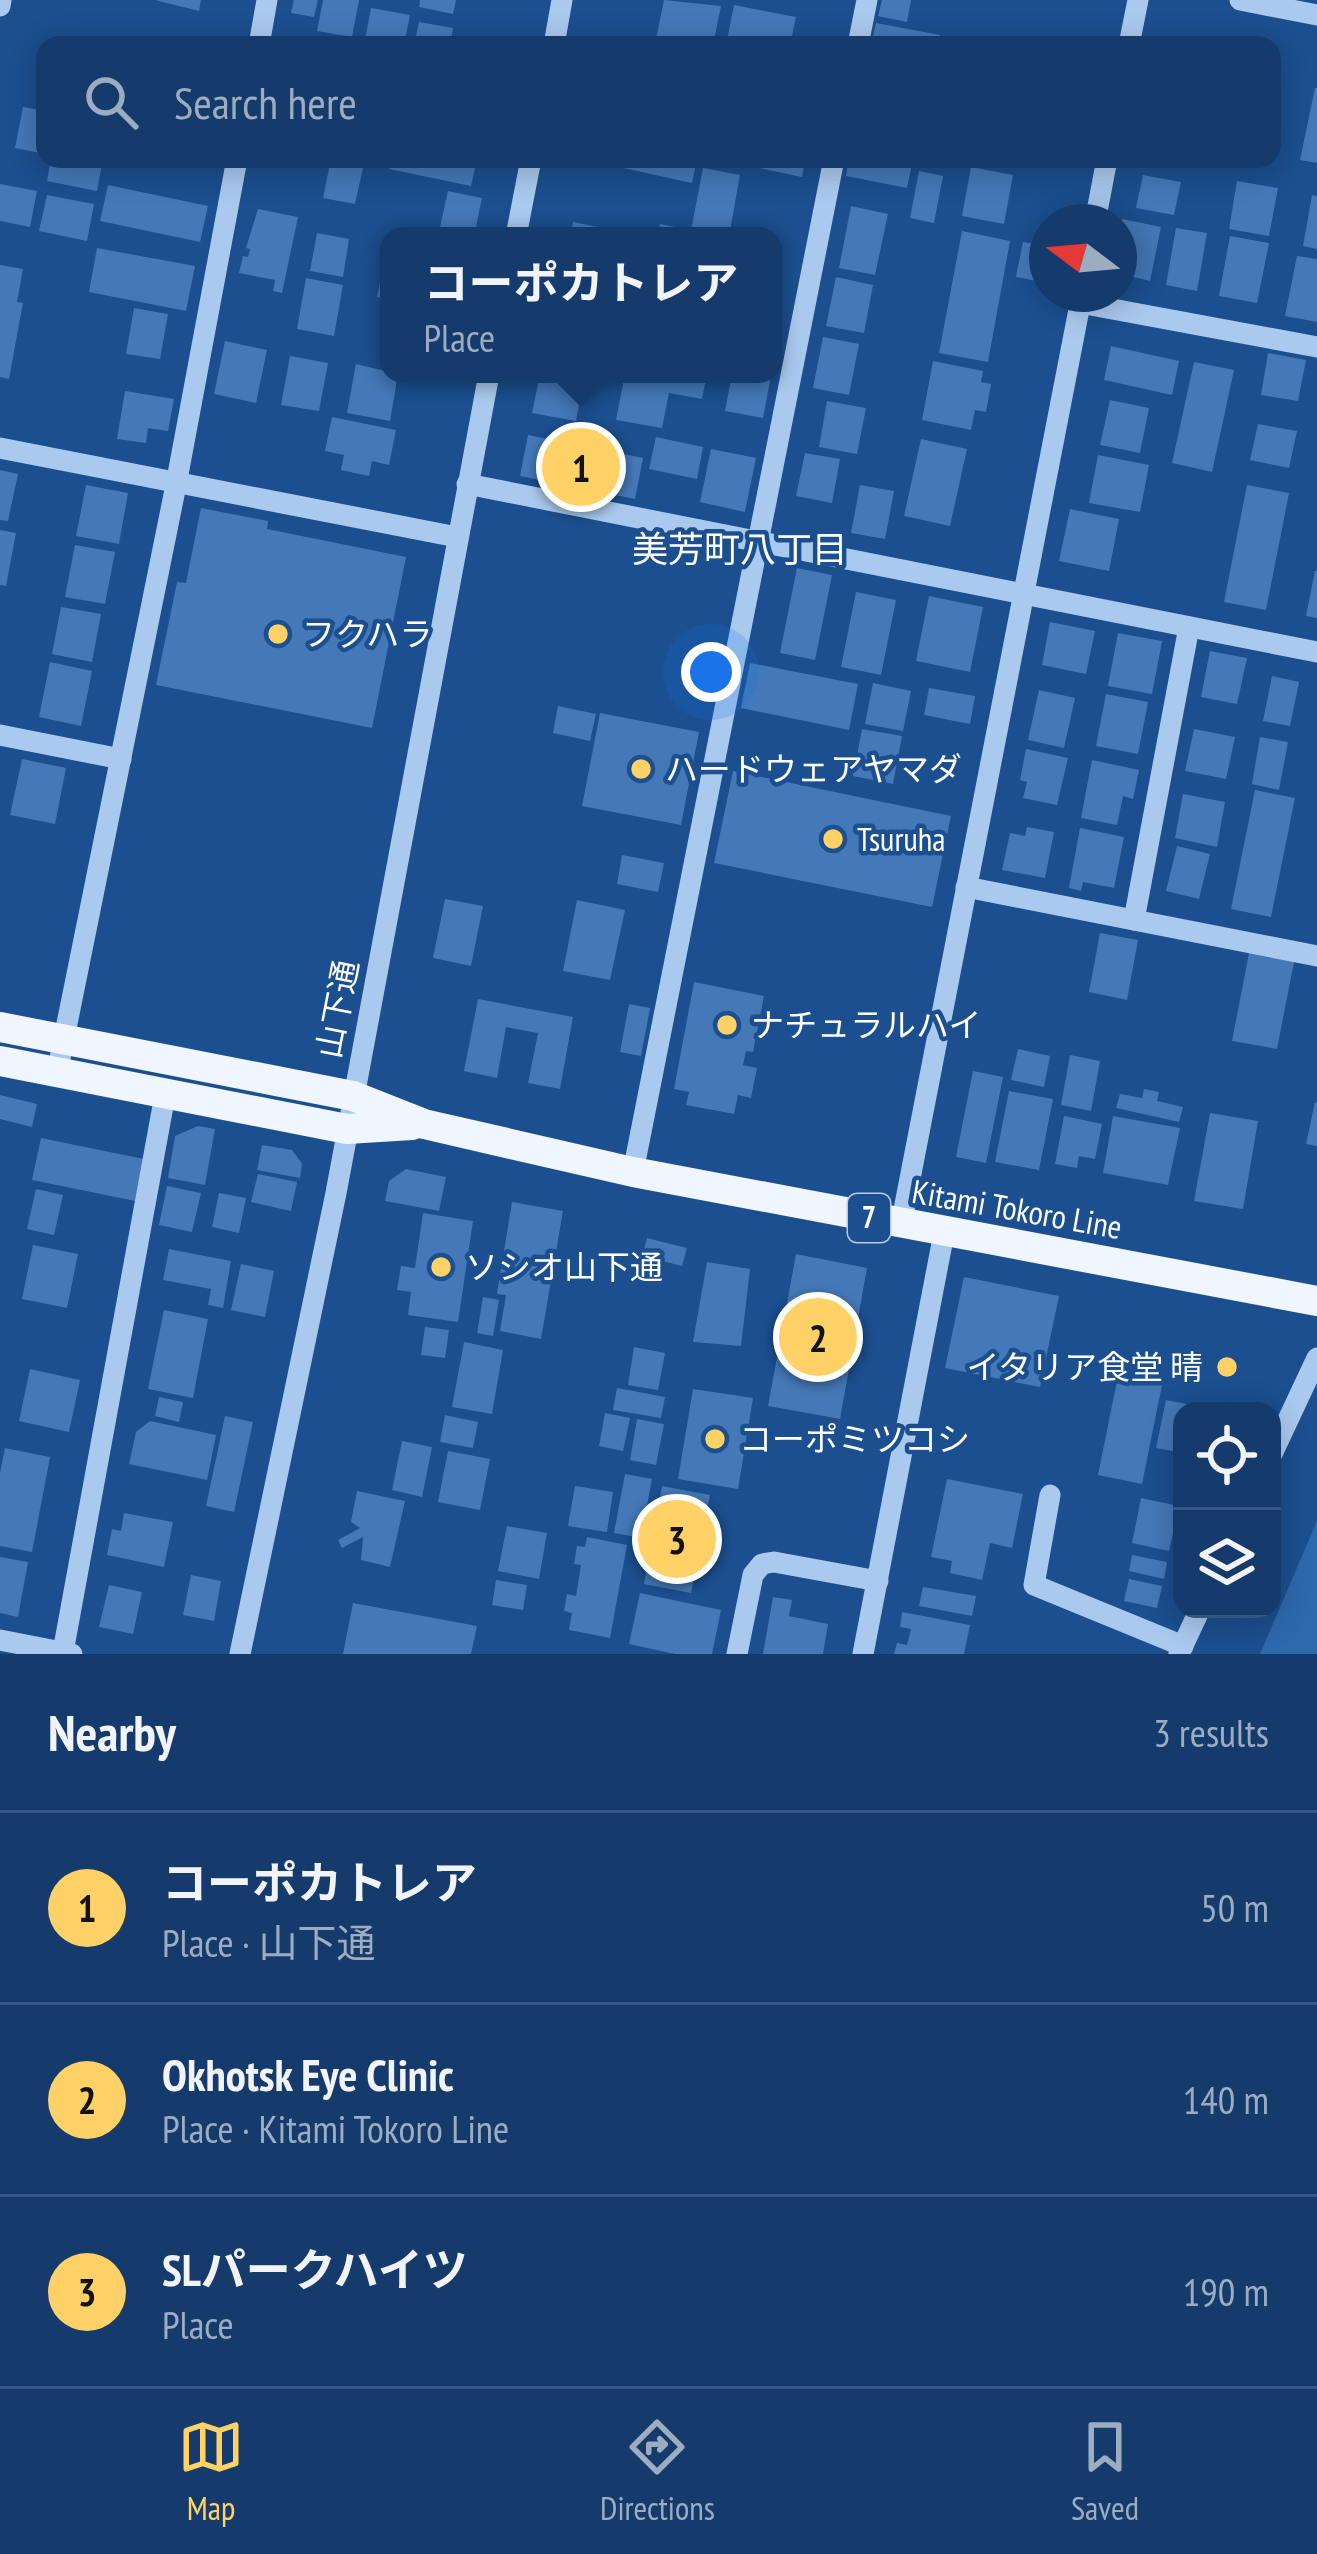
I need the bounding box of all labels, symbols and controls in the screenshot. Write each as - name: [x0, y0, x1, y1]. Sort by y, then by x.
- search box: [36, 36, 1281, 168]
- icon: search: [78, 69, 144, 135]
- text: Search here: [174, 73, 357, 131]
- north arrow: [1029, 204, 1137, 312]
- popup: [380, 227, 782, 383]
- text: コーポカトレア: [423, 253, 739, 311]
- text: Place: [423, 312, 495, 363]
- pin: 1: [542, 422, 620, 512]
- district label: 美芳町八丁目: [632, 525, 848, 572]
- place label: フクハラ: [302, 612, 432, 655]
- marker: フクハラ: [265, 621, 291, 647]
- your location: [681, 642, 741, 702]
- place label: ハードウェアヤマダ: [665, 747, 962, 790]
- marker: ハードウェアヤマダ: [628, 756, 654, 782]
- place label: Tsuruha: [857, 817, 946, 860]
- marker: Tsuruha: [820, 826, 846, 852]
- street label: 山下通: [306, 956, 367, 1062]
- place label: ナチュラルハイ: [751, 1003, 981, 1046]
- marker: ナチュラルハイ: [714, 1012, 740, 1038]
- street label: Kitami Tokoro Line: [909, 1169, 1125, 1248]
- road number: 7: [848, 1194, 890, 1242]
- place label: ソシオ山下通: [465, 1245, 663, 1288]
- marker: ソシオ山下通: [428, 1254, 454, 1280]
- pin: 2: [779, 1292, 857, 1382]
- place label: イタリア食堂 晴: [966, 1345, 1203, 1388]
- marker: イタリア食堂 晴: [1214, 1354, 1240, 1380]
- map controls: [1173, 1402, 1281, 1618]
- button: locate: [1173, 1402, 1281, 1510]
- place label: コーポミツコシ: [739, 1417, 970, 1460]
- marker: コーポミツコシ: [702, 1426, 728, 1452]
- pin: 3: [638, 1494, 716, 1584]
- button: layers: [1173, 1510, 1281, 1618]
- text: Nearby: [48, 1699, 176, 1765]
- text: 3 results: [1153, 1707, 1269, 1758]
- text: コーポカトレア: [162, 1853, 477, 1911]
- text: 1: [78, 1882, 96, 1933]
- text: 50 m: [1200, 1882, 1269, 1933]
- text: Place · 山下通: [162, 1917, 375, 1968]
- text: Okhotsk Eye Clinic: [162, 2045, 454, 2103]
- text: 2: [78, 2074, 96, 2125]
- text: 140 m: [1183, 2074, 1269, 2125]
- text: Place · Kitami Tokoro Line: [162, 2103, 509, 2154]
- text: SLパークハイツ: [162, 2240, 468, 2298]
- text: 3: [78, 2266, 96, 2317]
- text: 190 m: [1183, 2266, 1269, 2317]
- text: Place: [162, 2299, 234, 2350]
- tab: Map: [178, 2414, 244, 2529]
- tab: Directions: [600, 2414, 715, 2529]
- tab: Saved: [1071, 2414, 1139, 2529]

